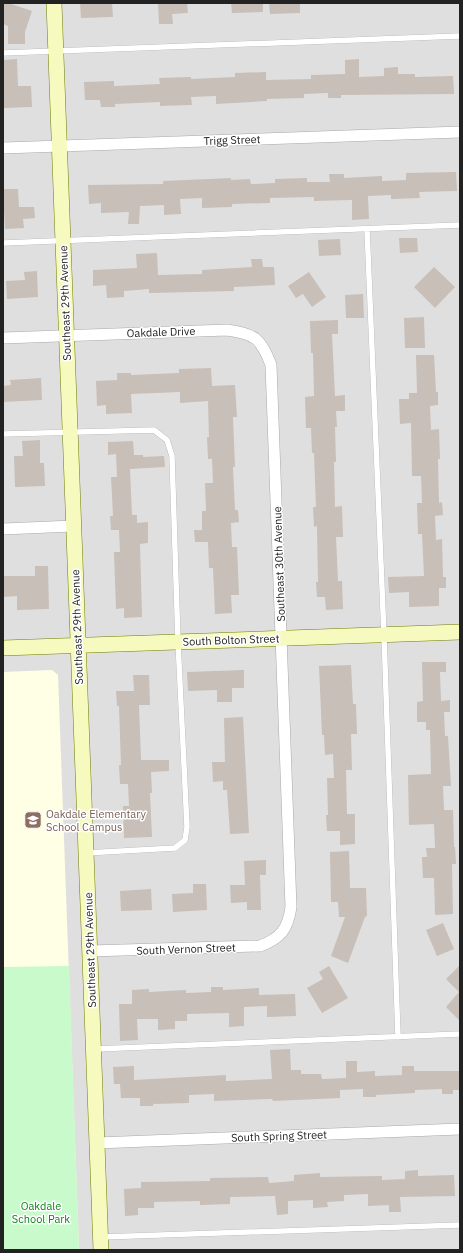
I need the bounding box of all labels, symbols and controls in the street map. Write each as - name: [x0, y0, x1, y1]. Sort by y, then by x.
- street label: Trigg Street: [203, 132, 261, 148]
- street label: Southeast 29th Avenue: [56, 245, 74, 361]
- street label: Oakdale Drive: [126, 324, 196, 340]
- street label: Southeast 30th Avenue: [270, 506, 288, 622]
- street label: Southeast 29th Avenue: [68, 569, 86, 685]
- street label: South Bolton Street: [182, 631, 280, 649]
- place label: Oakdale Elementary School Campus: [46, 807, 146, 834]
- school or university icon: Oakdale Elementary School Campus: [23, 810, 43, 830]
- street label: Southeast 29th Avenue: [81, 892, 99, 1008]
- street label: South Vernon Street: [136, 940, 236, 958]
- street label: South Spring Street: [231, 1127, 327, 1145]
- park label: Oakdale School Park: [12, 1199, 70, 1226]

